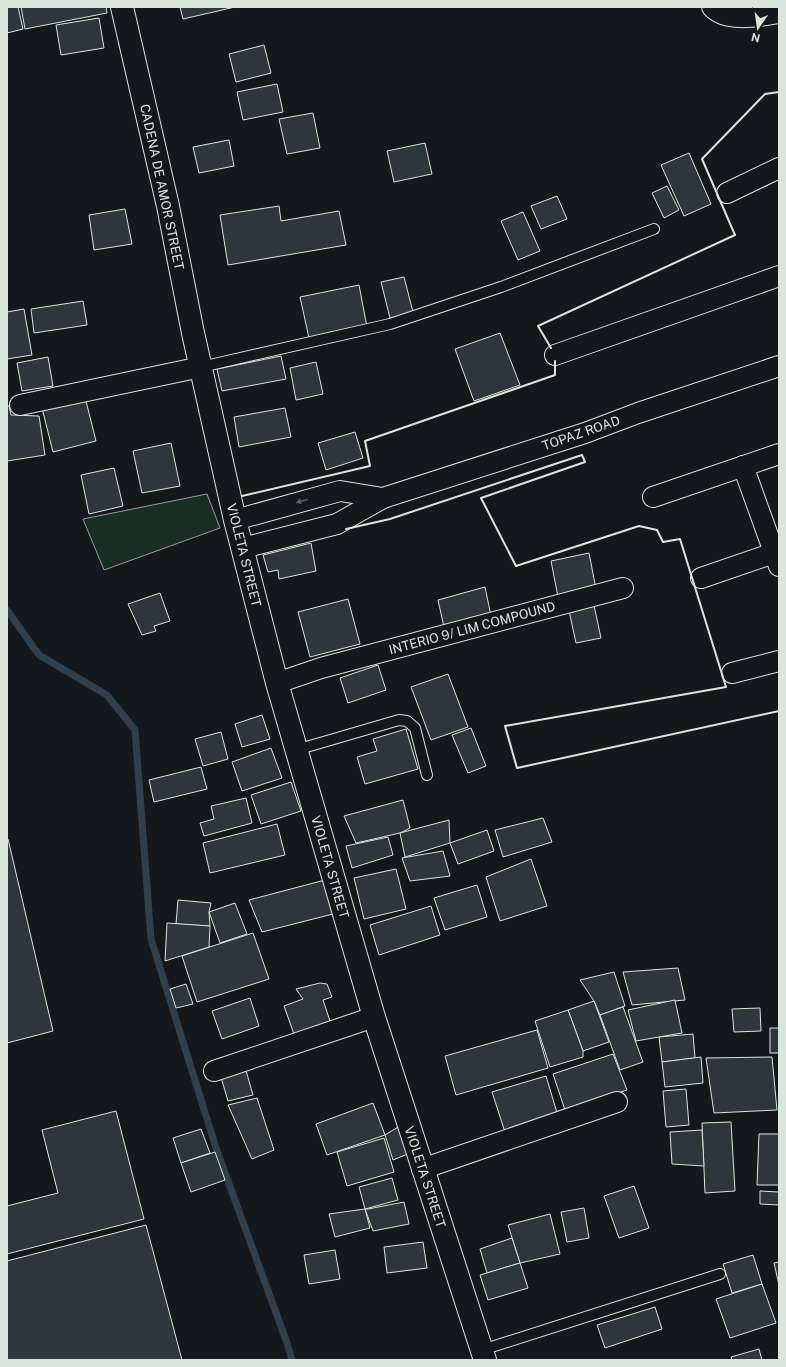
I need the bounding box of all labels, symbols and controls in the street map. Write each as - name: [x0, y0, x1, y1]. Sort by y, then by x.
- north arrow: [738, 8, 778, 48]
- text: N: [750, 31, 761, 45]
- street label: CADENA DE AMOR STREET: [137, 103, 187, 271]
- street label: TOPAZ ROAD: [540, 413, 622, 453]
- one-way arrow: [296, 498, 308, 504]
- street label: VIOLETA STREET: [224, 502, 264, 608]
- street label: INTERIO 9/ LIM COMPOUND: [387, 599, 557, 657]
- street label: VIOLETA STREET: [308, 814, 352, 920]
- street label: VIOLETA STREET: [402, 1124, 449, 1230]

